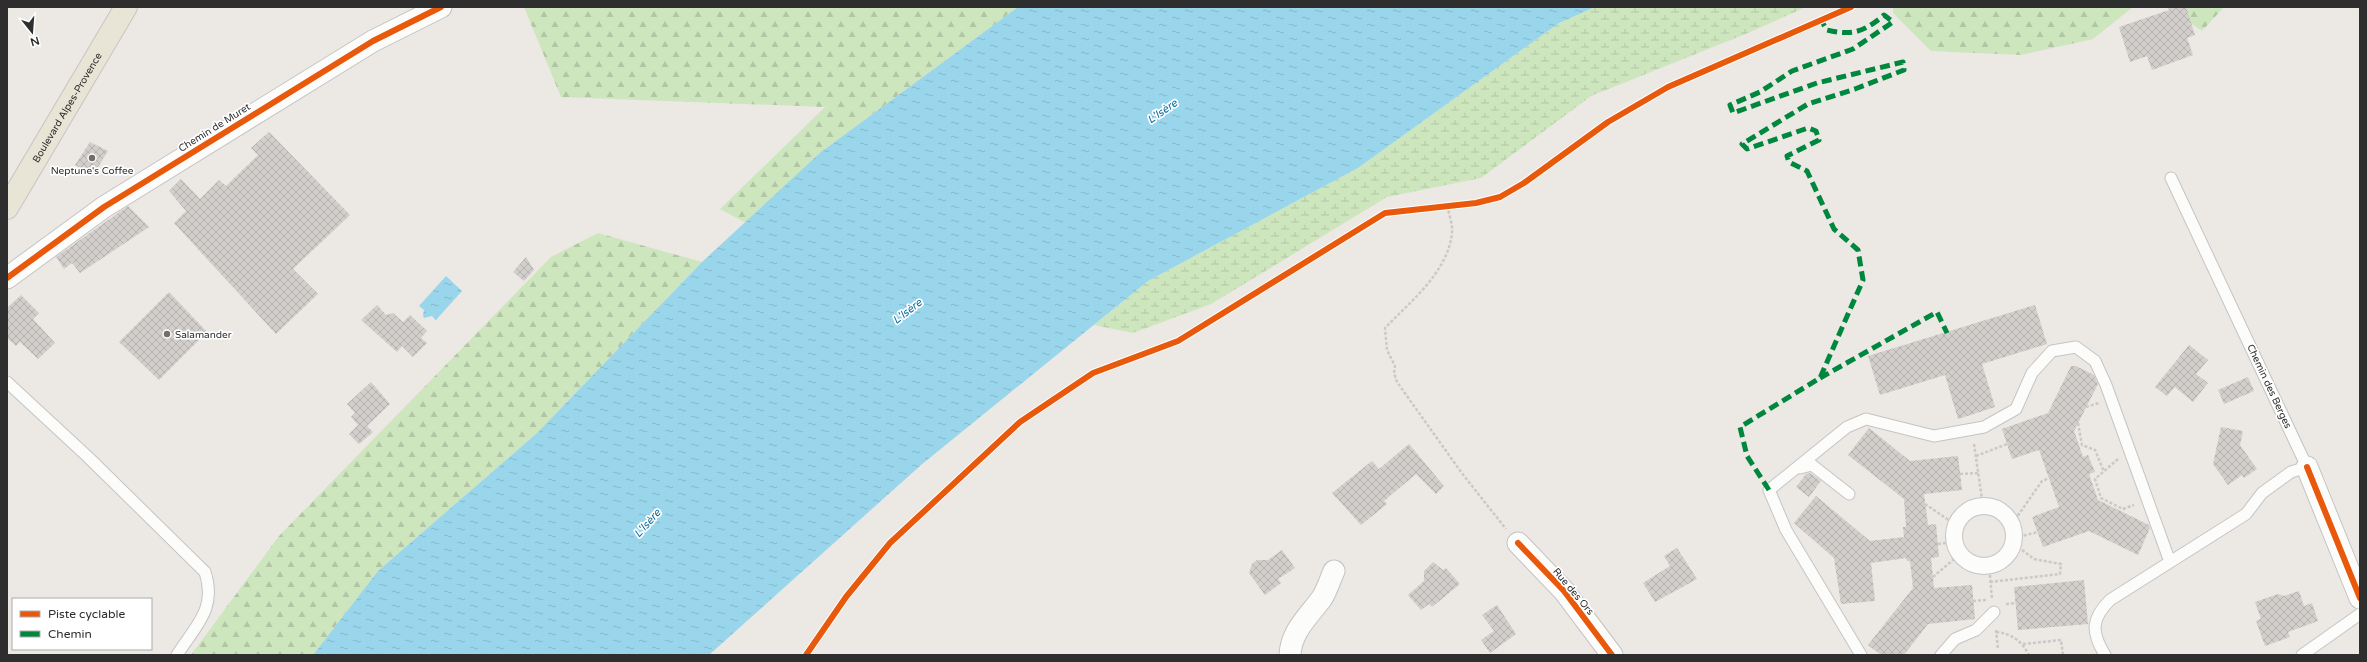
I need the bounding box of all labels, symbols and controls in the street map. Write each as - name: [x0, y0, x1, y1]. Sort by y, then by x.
- north arrow: [12, 12, 52, 52]
- text: N: [29, 34, 41, 49]
- street label: Boulevard Alpes-Provence: [30, 50, 105, 165]
- water label: L'Isère: [1145, 96, 1180, 126]
- street label: Chemin de Muret: [176, 101, 253, 155]
- marker: Neptune's Coffee: [87, 153, 97, 163]
- place label: Neptune's Coffee: [51, 165, 134, 177]
- water label: L'Isère: [890, 295, 925, 327]
- marker: Salamander: [162, 329, 172, 339]
- place label: Salamander: [175, 329, 232, 341]
- street label: Chemin des Berges: [2244, 342, 2294, 431]
- water label: L'Isère: [631, 506, 664, 540]
- street label: Rue des Ors: [1550, 566, 1596, 618]
- legend: [12, 598, 152, 650]
- text: Piste cyclable: [48, 607, 126, 621]
- text: Chemin: [48, 627, 92, 641]

